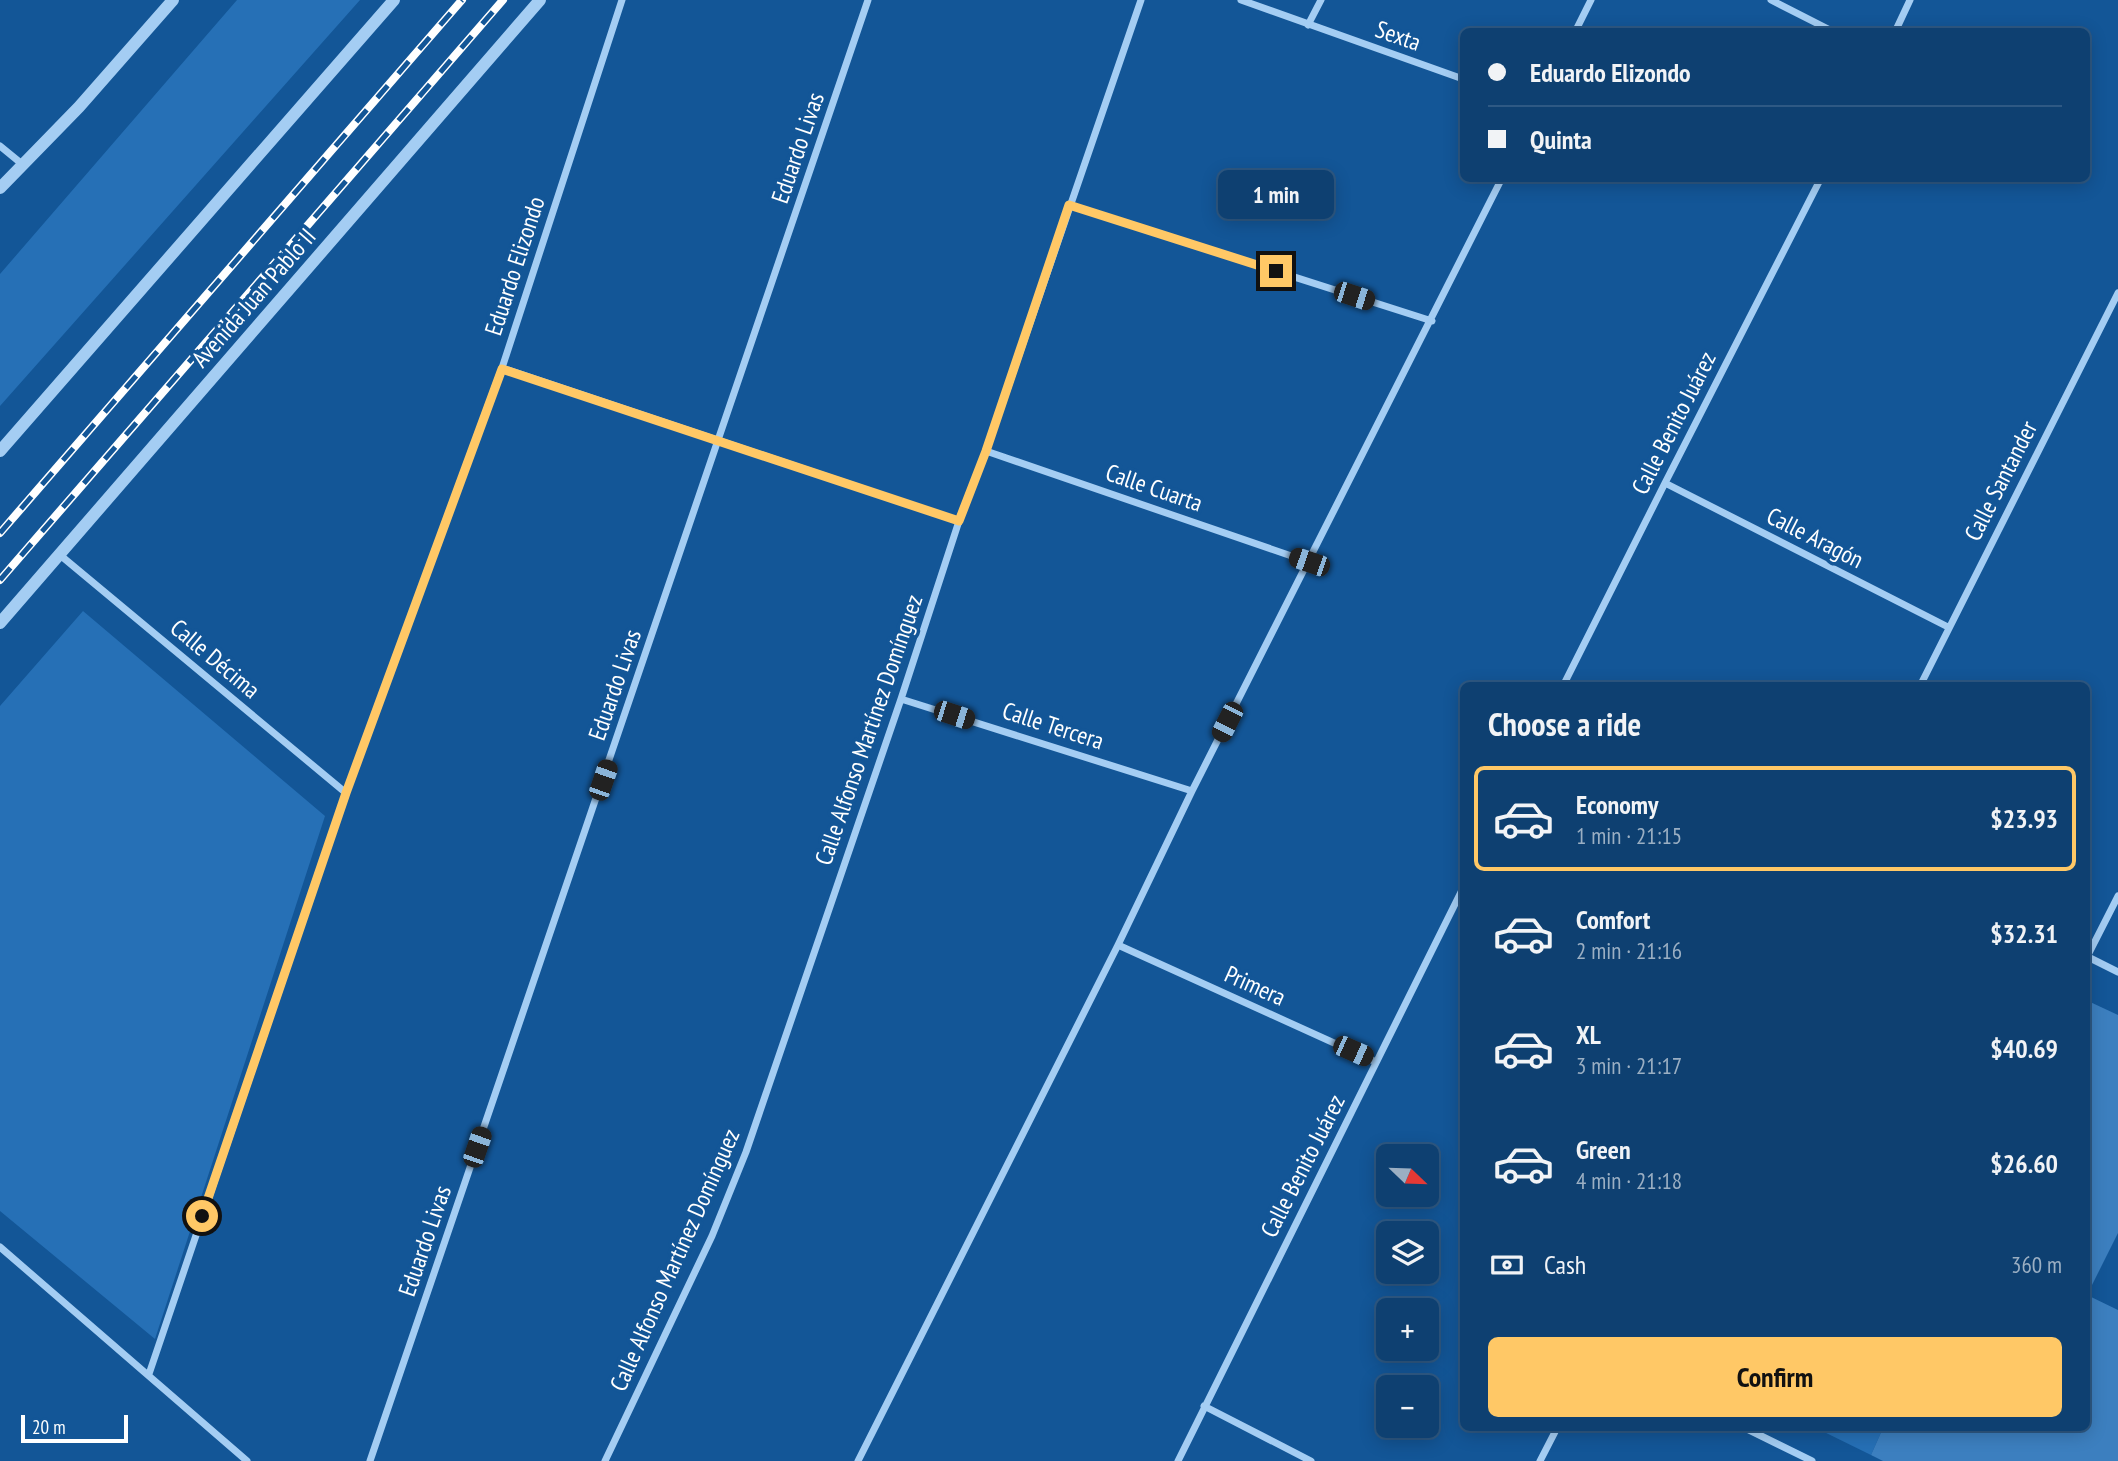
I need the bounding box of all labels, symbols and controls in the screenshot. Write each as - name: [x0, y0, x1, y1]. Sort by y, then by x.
- street label: Sexta: [1371, 13, 1425, 58]
- text: Eduardo Elizondo: [1530, 56, 1691, 89]
- street label: Eduardo Livas: [764, 88, 831, 207]
- text: Quinta: [1530, 123, 1592, 156]
- callout: 1 min: [1218, 170, 1334, 218]
- text: 1 min: [1253, 180, 1299, 209]
- street label: Eduardo Elizondo: [477, 192, 552, 339]
- street label: Avenida Juan Pablo II: [185, 222, 323, 374]
- route end: [1260, 255, 1292, 287]
- car: [1331, 280, 1378, 312]
- street label: Calle Benito Juárez: [1624, 346, 1723, 499]
- street label: Calle Santander: [1957, 415, 2044, 546]
- street label: Calle Cuarta: [1102, 457, 1207, 519]
- street label: Calle Aragón: [1762, 500, 1869, 575]
- car: [1286, 545, 1333, 579]
- street label: Calle Alfonso Martínez Domínguez: [808, 591, 929, 869]
- street label: Calle Décima: [164, 612, 267, 705]
- street label: Eduardo Livas: [581, 625, 648, 744]
- street label: Calle Tercera: [999, 695, 1108, 756]
- car: [931, 699, 978, 731]
- car: [1209, 699, 1246, 745]
- text: Choose a ride: [1488, 703, 1641, 745]
- car: [587, 757, 620, 803]
- icon: car: [1492, 787, 1555, 850]
- text: Economy: [1576, 788, 1658, 821]
- text: $23.93: [1990, 802, 2058, 835]
- text: 1 min · 21:15: [1576, 821, 1682, 850]
- icon: car: [1492, 902, 1555, 965]
- text: Comfort: [1576, 903, 1650, 936]
- text: $32.31: [1990, 917, 2058, 950]
- text: 2 min · 21:16: [1576, 936, 1682, 965]
- street label: Primera: [1220, 958, 1291, 1013]
- icon: car: [1492, 1017, 1555, 1080]
- text: XL: [1576, 1018, 1601, 1051]
- text: $40.69: [1990, 1032, 2058, 1065]
- car: [1330, 1033, 1377, 1069]
- text: 3 min · 21:17: [1576, 1051, 1682, 1080]
- street label: Calle Benito Juárez: [1253, 1089, 1352, 1242]
- car: [461, 1124, 494, 1170]
- street label: Calle Alfonso Martínez Domínguez: [603, 1124, 746, 1396]
- icon: car: [1492, 1132, 1555, 1195]
- text: Green: [1576, 1133, 1631, 1166]
- north arrow: [1376, 1144, 1438, 1208]
- map controls: [1376, 1144, 1439, 1438]
- text: $26.60: [1990, 1147, 2058, 1180]
- text: 4 min · 21:18: [1576, 1166, 1682, 1195]
- street label: Eduardo Livas: [391, 1181, 458, 1300]
- route start: [186, 1200, 218, 1232]
- button: layers: [1376, 1221, 1439, 1284]
- icon: cash: [1488, 1246, 1526, 1284]
- text: Cash: [1544, 1248, 1586, 1281]
- text: 360 m: [2011, 1250, 2062, 1279]
- button: +: [1376, 1298, 1439, 1361]
- button: Confirm: [1488, 1337, 2062, 1417]
- button: −: [1376, 1375, 1439, 1438]
- scale bar: [21, 1412, 128, 1444]
- text: 20 m: [32, 1415, 66, 1439]

